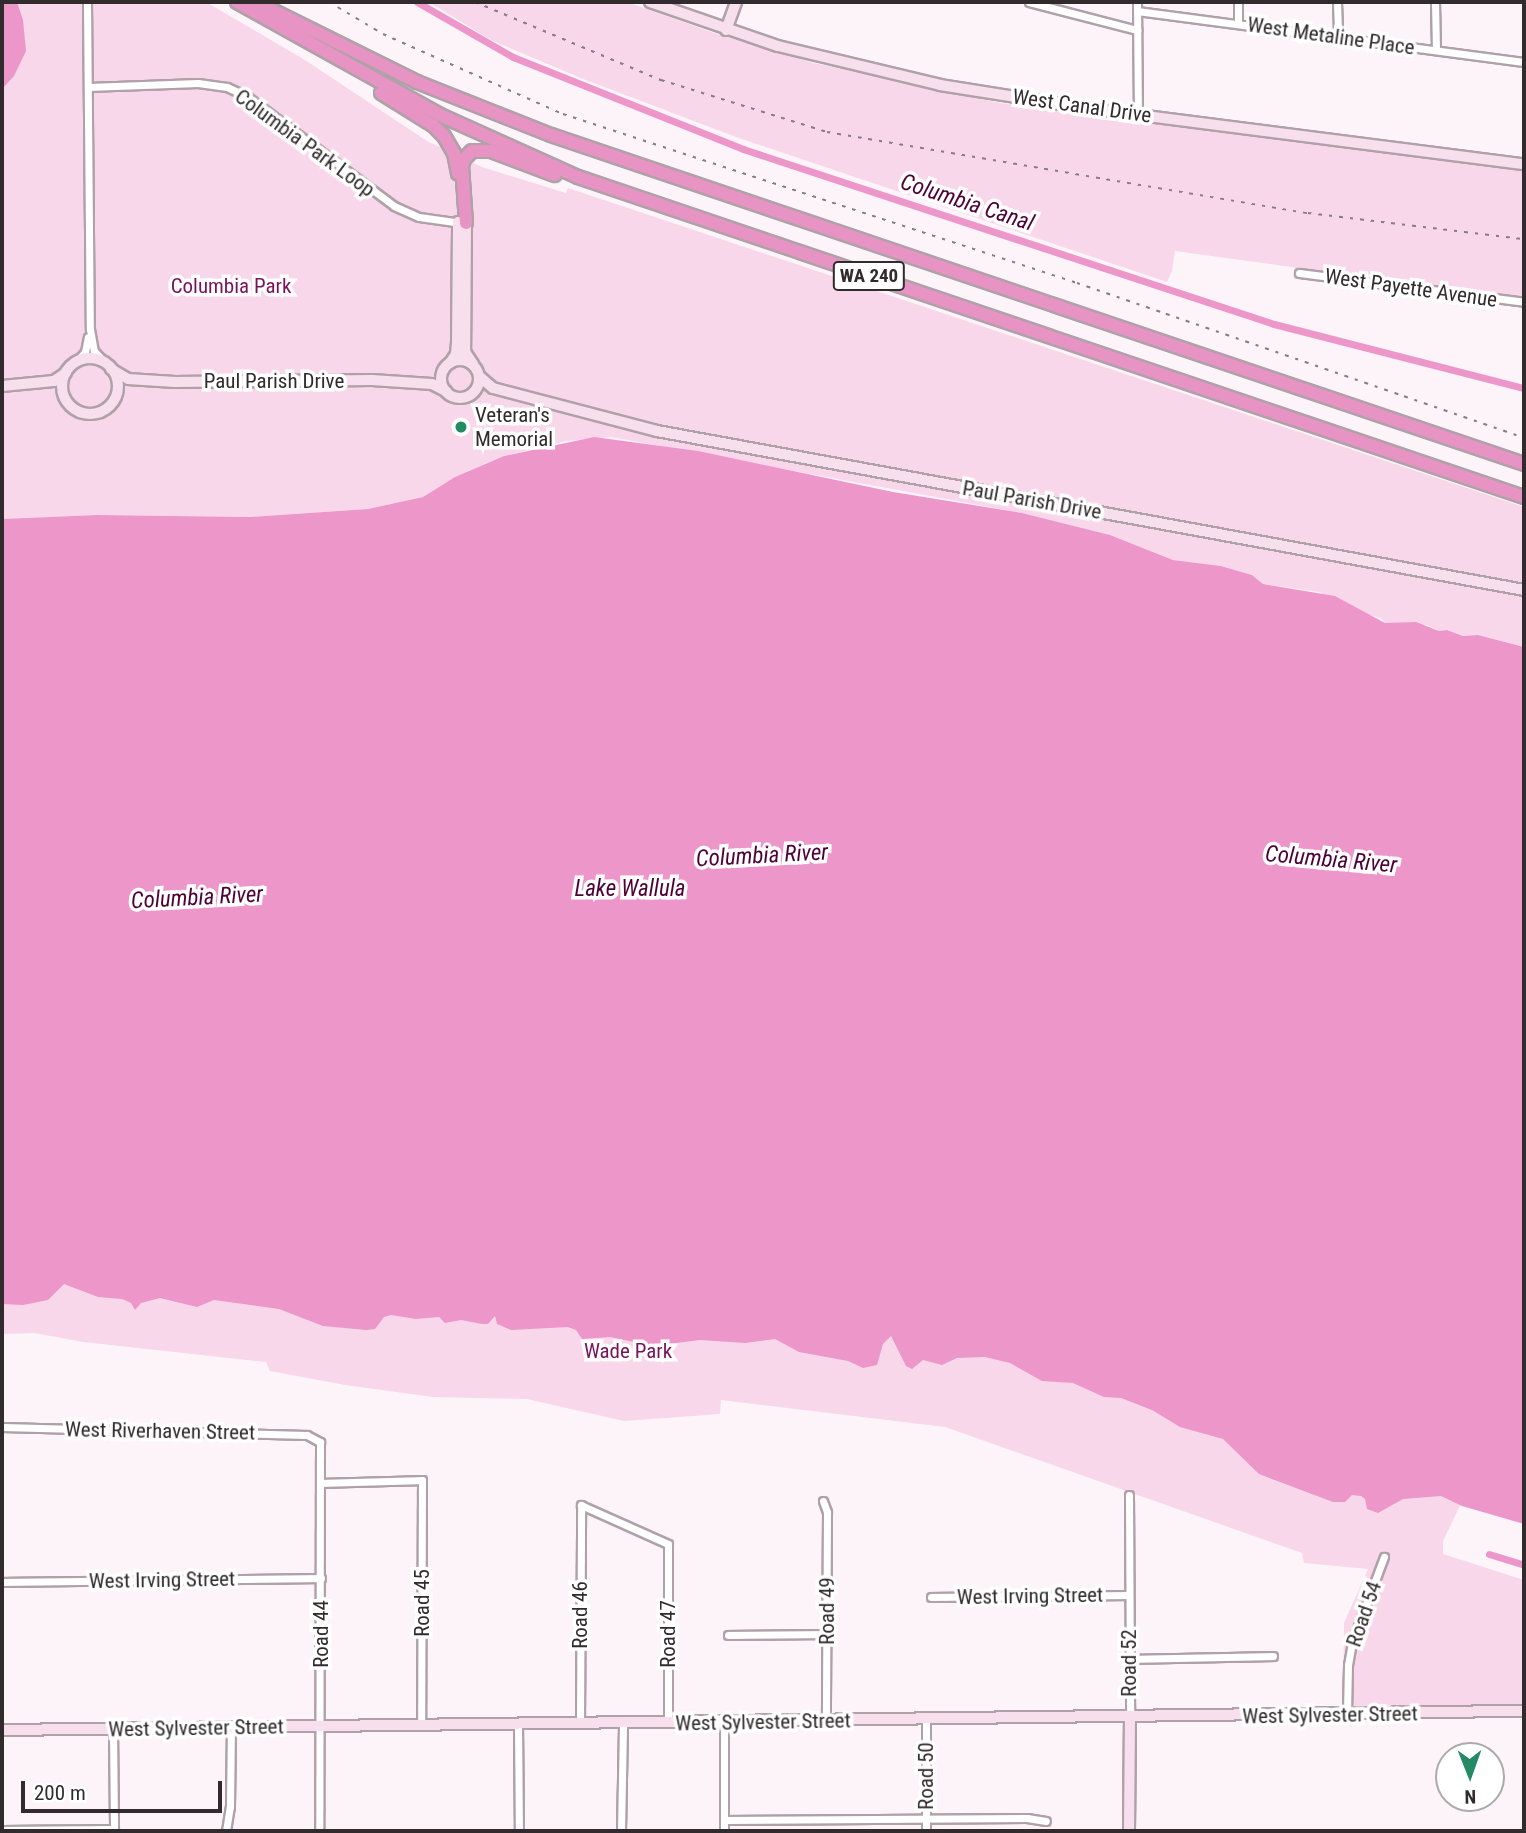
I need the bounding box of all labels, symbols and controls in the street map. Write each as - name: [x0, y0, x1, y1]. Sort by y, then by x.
- street label: West Metaline Place: [1246, 12, 1416, 60]
- street label: Columbia Park Loop: [230, 84, 380, 202]
- street label: West Canal Drive: [1011, 84, 1153, 128]
- water label: Columbia Canal: [897, 168, 1037, 238]
- road number: WA 240: [832, 260, 906, 292]
- street label: West Payette Avenue: [1323, 263, 1499, 313]
- park label: Columbia Park: [171, 273, 291, 299]
- street label: Paul Parish Drive: [204, 368, 344, 394]
- place label: Veteran's Memorial: [475, 402, 553, 452]
- marker: Veteran's Memorial: [453, 419, 469, 435]
- street label: Paul Parish Drive: [961, 475, 1103, 525]
- water label: Columbia River: [695, 839, 829, 873]
- water label: Columbia River: [1264, 840, 1398, 880]
- water label: Lake Wallula: [575, 875, 685, 903]
- water label: Columbia River: [130, 881, 264, 915]
- park label: Wade Park: [584, 1338, 672, 1364]
- street label: West Riverhaven Street: [65, 1417, 255, 1445]
- street label: West Irving Street: [89, 1566, 235, 1594]
- street label: Road 45: [409, 1569, 435, 1637]
- street label: Road 49: [814, 1577, 840, 1645]
- street label: Road 54: [1341, 1578, 1387, 1650]
- street label: Road 46: [567, 1581, 593, 1649]
- street label: West Irving Street: [957, 1582, 1103, 1610]
- street label: Road 44: [308, 1600, 334, 1668]
- street label: Road 47: [655, 1600, 681, 1668]
- street label: Road 52: [1116, 1629, 1142, 1697]
- street label: West Sylvester Street: [1242, 1701, 1418, 1729]
- street label: West Sylvester Street: [675, 1708, 851, 1736]
- street label: West Sylvester Street: [108, 1714, 284, 1742]
- street label: Road 50: [913, 1742, 939, 1810]
- north arrow: [1435, 1742, 1505, 1812]
- scale bar: [24, 1766, 226, 1810]
- text: 200 m: [34, 1781, 86, 1805]
- text: N: [1464, 1785, 1476, 1808]

